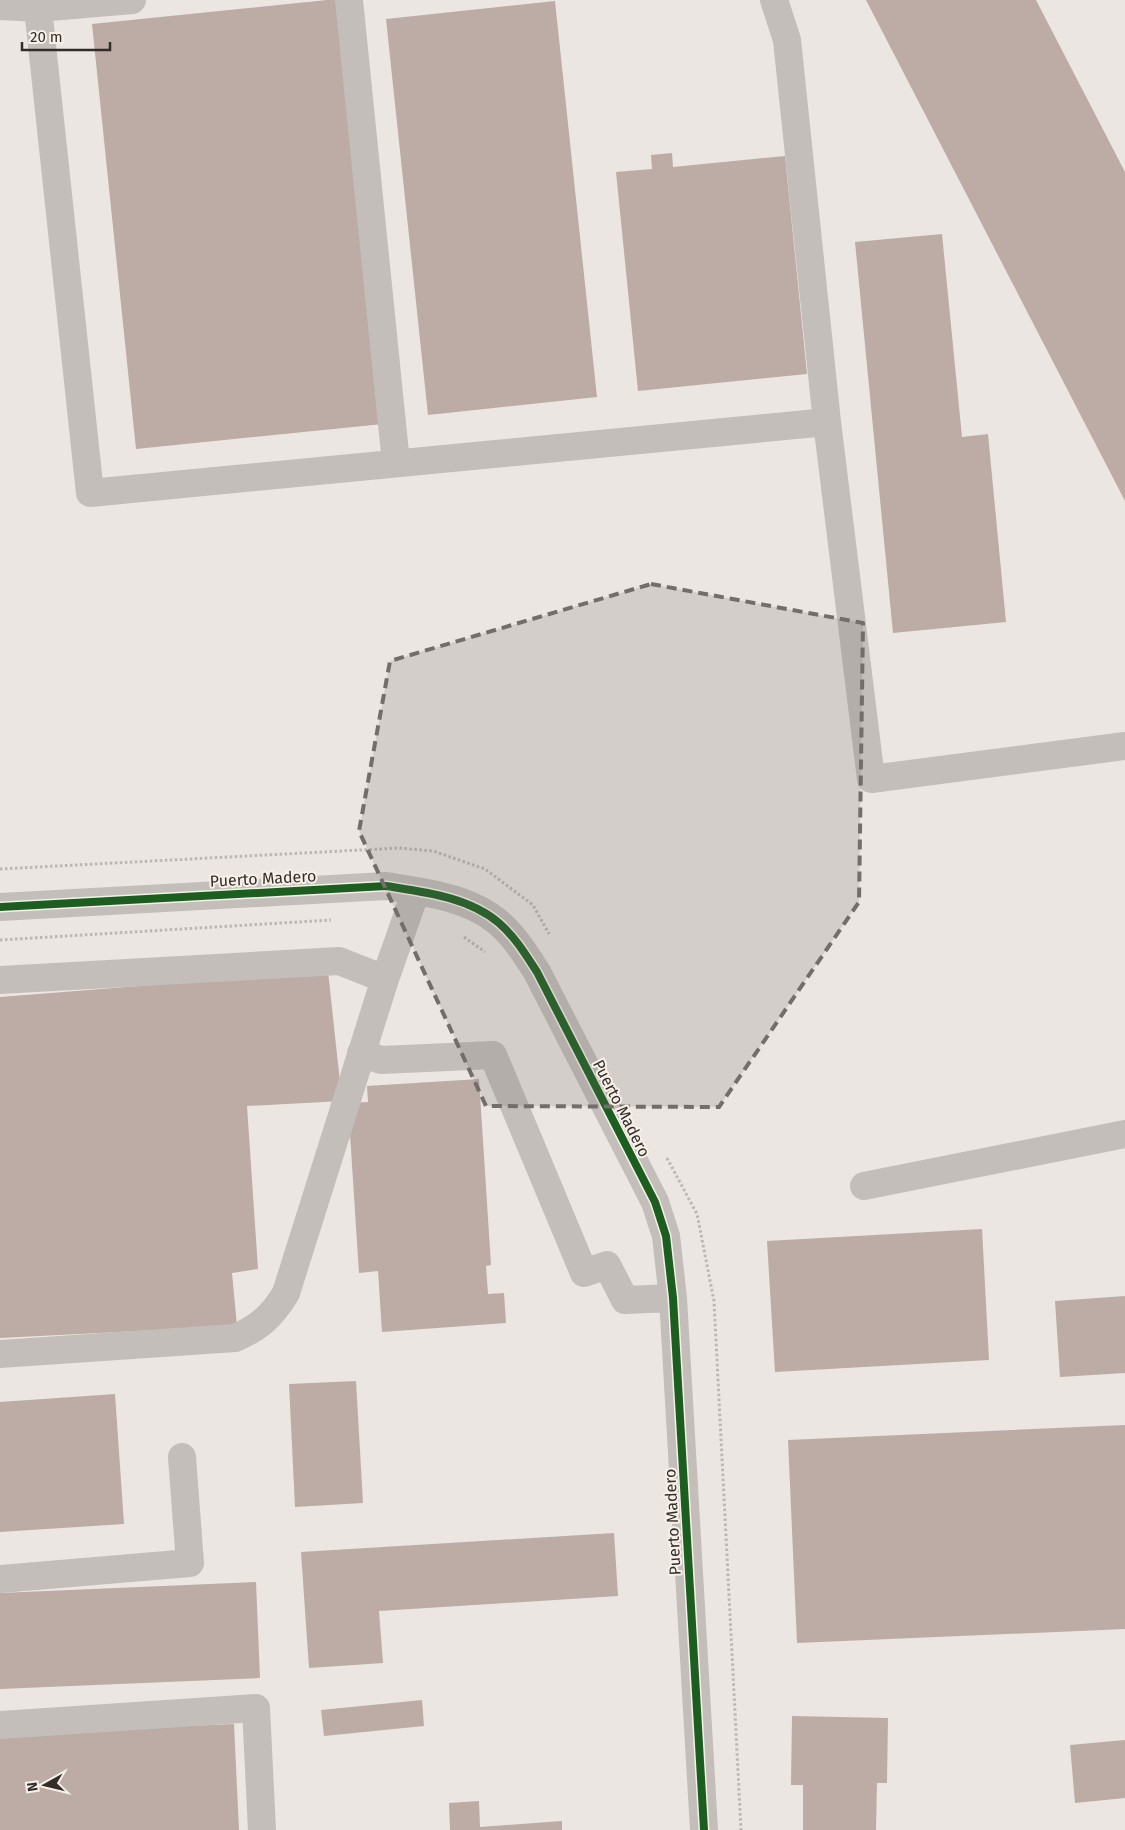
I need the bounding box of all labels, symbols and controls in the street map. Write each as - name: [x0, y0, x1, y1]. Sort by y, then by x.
- scale bar: [22, 20, 110, 52]
- text: 20 m: [30, 28, 63, 46]
- street label: Puerto Madero: [209, 866, 317, 891]
- street label: Puerto Madero: [589, 1056, 654, 1160]
- street label: Puerto Madero: [660, 1468, 685, 1576]
- north arrow: [20, 1760, 70, 1810]
- text: N: [24, 1781, 42, 1793]

